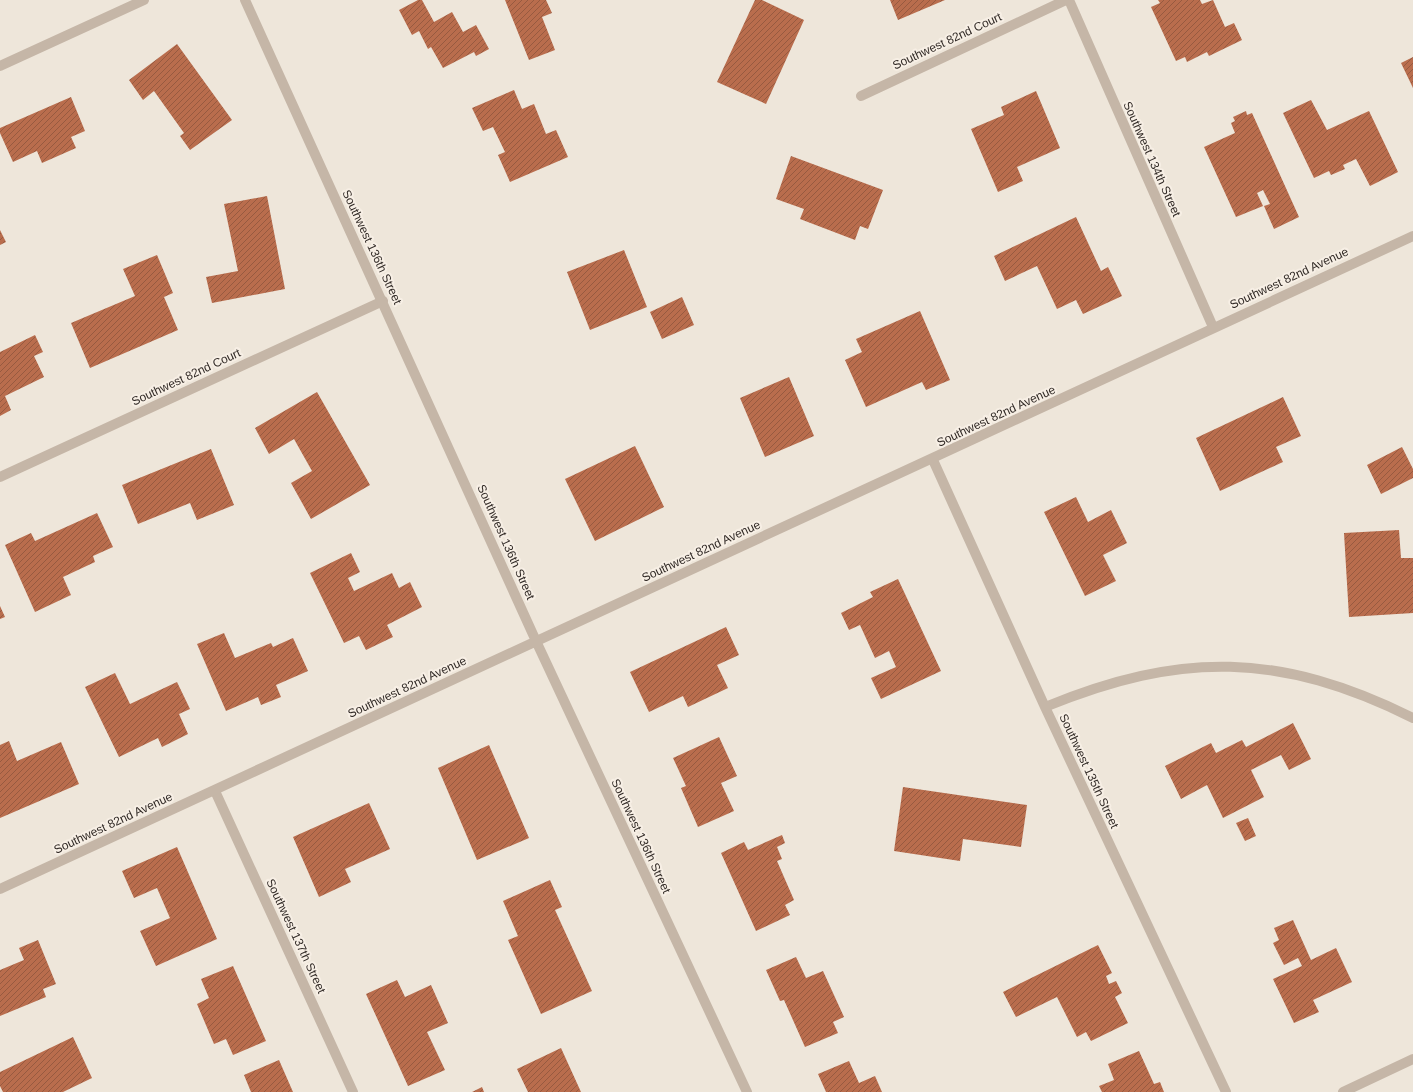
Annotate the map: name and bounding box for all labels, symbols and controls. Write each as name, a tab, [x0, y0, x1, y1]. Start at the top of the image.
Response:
street label: Southwest 82nd Court	[890, 9, 1004, 72]
street label: Southwest 134th Street	[1120, 99, 1184, 219]
street label: Southwest 136th Street	[339, 188, 405, 307]
street label: Southwest 82nd Avenue	[1227, 244, 1351, 312]
street label: Southwest 82nd Court	[129, 345, 243, 408]
street label: Southwest 82nd Avenue	[934, 382, 1058, 450]
street label: Southwest 136th Street	[474, 482, 538, 602]
street label: Southwest 82nd Avenue	[639, 517, 763, 585]
street label: Southwest 82nd Avenue	[345, 653, 469, 721]
street label: Southwest 135th Street	[1056, 712, 1122, 831]
street label: Southwest 136th Street	[608, 777, 674, 896]
street label: Southwest 82nd Avenue	[51, 789, 175, 857]
street label: Southwest 137th Street	[263, 877, 329, 996]

